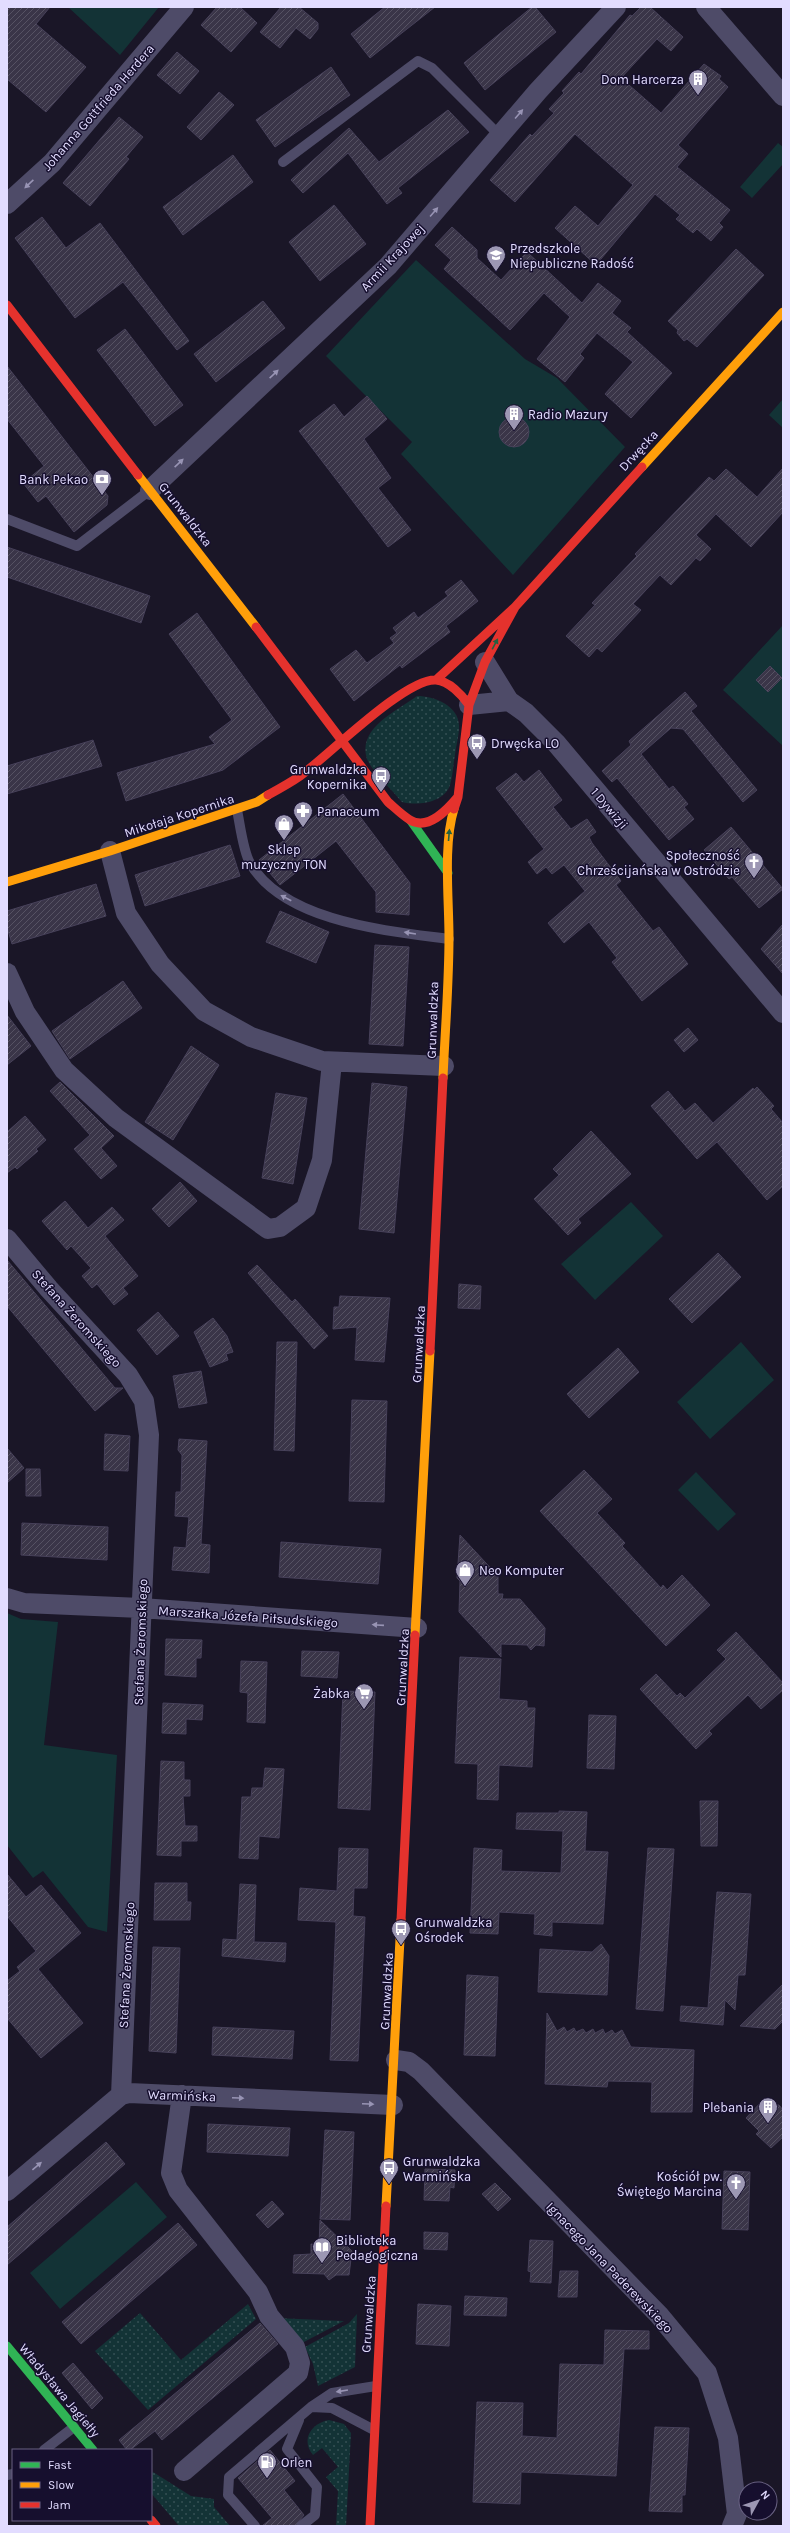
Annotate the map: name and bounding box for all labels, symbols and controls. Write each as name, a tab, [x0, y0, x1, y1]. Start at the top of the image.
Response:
street label: Johanna Gottfrieda Herdera	[39, 41, 157, 174]
building icon: Dom Harcerza	[687, 68, 709, 96]
place label: Dom Harcerza	[601, 72, 684, 87]
one-way arrow	[514, 108, 523, 119]
one-way arrow	[24, 179, 35, 188]
one-way arrow	[429, 208, 438, 217]
street label: Armii Krajowej	[357, 221, 427, 294]
place label: Przedszkole Niepubliczne Radość	[510, 241, 634, 271]
school or university icon: Przedszkole Niepubliczne Radość	[485, 244, 507, 272]
one-way arrow	[269, 370, 278, 379]
building icon: Radio Mazury	[503, 403, 525, 431]
place label: Radio Mazury	[528, 407, 608, 422]
street label: Drwęcka	[616, 427, 661, 474]
one-way arrow	[174, 458, 184, 468]
bank icon: Bank Pekao	[91, 468, 113, 496]
place label: Bank Pekao	[19, 472, 88, 487]
street label: Grunwaldzka	[156, 479, 215, 549]
one-way arrow	[492, 638, 499, 650]
bus stop icon: Drwęcka LO	[466, 732, 488, 760]
place label: Drwęcka LO	[491, 736, 559, 751]
place label: Grunwaldzka Kopernika	[290, 762, 367, 792]
bus stop icon: Grunwaldzka Kopernika	[370, 765, 392, 793]
street label: 1 Dywizji	[588, 785, 631, 832]
street label: Mikołaja Kopernika	[122, 791, 236, 840]
pharmacy icon: Panaceum	[292, 800, 314, 828]
place label: Panaceum	[317, 804, 380, 819]
shop icon: Sklep muzyczny TON	[273, 813, 295, 841]
one-way arrow	[446, 829, 452, 841]
place label: Sklep muzyczny TON	[241, 842, 327, 872]
place label: Społeczność Chrześcijańska w Ostródzie	[577, 848, 740, 878]
church icon: Społeczność Chrześcijańska w Ostródzie	[743, 851, 765, 879]
one-way arrow	[280, 894, 292, 901]
one-way arrow	[404, 930, 416, 936]
street label: Grunwaldzka	[424, 981, 441, 1059]
street label: Stefana Żeromskiego	[29, 1266, 125, 1370]
street label: Grunwaldzka	[409, 1305, 428, 1383]
shop icon: Neo Komputer	[454, 1559, 476, 1587]
place label: Neo Komputer	[479, 1563, 564, 1578]
street label: Stefana Żeromskiego	[131, 1578, 150, 1706]
street label: Marszałka Józefa Piłsudskiego	[157, 1603, 338, 1630]
one-way arrow	[372, 1621, 384, 1628]
street label: Grunwaldzka	[393, 1628, 412, 1706]
supermarket icon: Żabka	[353, 1682, 375, 1710]
place label: Żabka	[313, 1686, 350, 1701]
street label: Stefana Żeromskiego	[116, 1901, 137, 2029]
place label: Grunwaldzka Ośrodek	[415, 1915, 492, 1945]
bus stop icon: Grunwaldzka Ośrodek	[390, 1918, 412, 1946]
street label: Grunwaldzka	[377, 1952, 396, 2030]
street label: Warmińska	[148, 2087, 216, 2104]
one-way arrow	[232, 2094, 244, 2101]
building icon: Plebania	[757, 2096, 779, 2124]
one-way arrow	[362, 2100, 374, 2107]
place label: Plebania	[703, 2100, 754, 2115]
place label: Grunwaldzka Warmińska	[403, 2154, 480, 2184]
bus stop icon: Grunwaldzka Warmińska	[378, 2157, 400, 2185]
one-way arrow	[31, 2162, 42, 2171]
place label: Kościół pw. Świętego Marcina	[617, 2169, 722, 2199]
church icon: Kościół pw. Świętego Marcina	[725, 2172, 747, 2200]
street label: Ignacego Jana Paderewskiego	[543, 2199, 676, 2336]
place label: Biblioteka Pedagogiczna	[336, 2233, 418, 2263]
library icon: Biblioteka Pedagogiczna	[311, 2236, 333, 2264]
street label: Grunwaldzka	[358, 2275, 379, 2353]
street label: Władysława Jagiełły	[16, 2341, 103, 2440]
one-way arrow	[335, 2389, 348, 2395]
legend	[12, 2449, 152, 2521]
fuel station icon: Orlen	[256, 2451, 278, 2479]
place label: Orlen	[281, 2455, 312, 2470]
text: Fast	[48, 2458, 72, 2472]
text: Slow	[48, 2478, 74, 2492]
north arrow	[738, 2481, 778, 2521]
text: N	[758, 2488, 773, 2502]
text: Jam	[48, 2498, 71, 2512]

